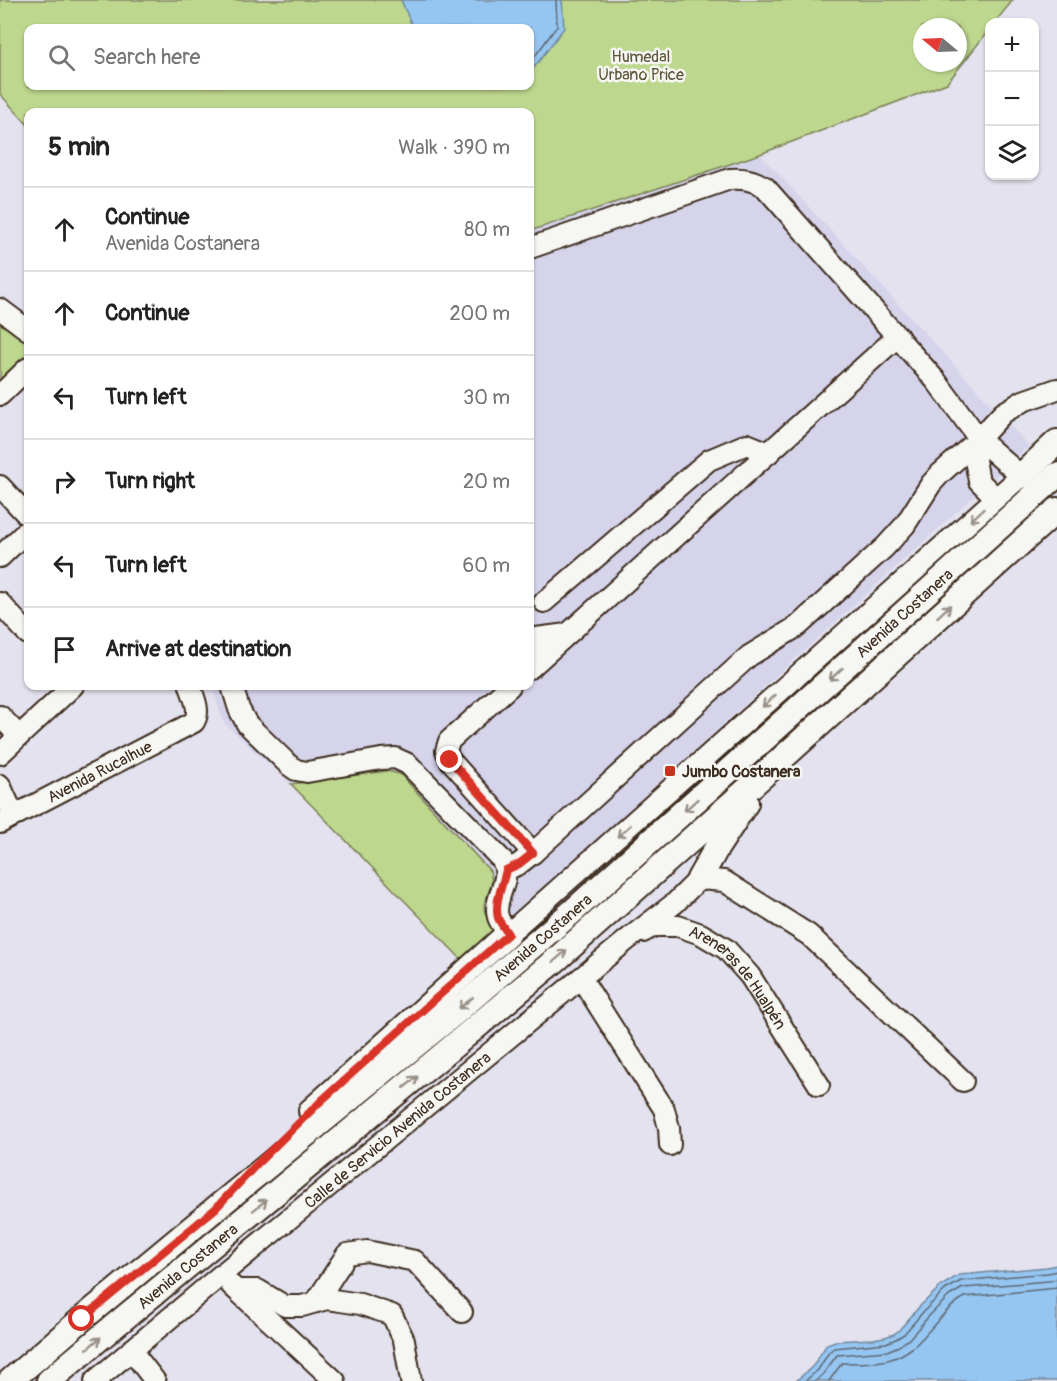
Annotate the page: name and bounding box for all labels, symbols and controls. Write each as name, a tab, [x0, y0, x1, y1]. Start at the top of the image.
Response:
north arrow	[913, 18, 967, 72]
map controls	[985, 18, 1039, 180]
button: +	[985, 18, 1039, 72]
search box	[24, 24, 534, 90]
icon: search	[45, 41, 78, 74]
text: Search here	[93, 43, 200, 71]
park label: Humedal Urbano Price	[598, 47, 684, 85]
button: −	[985, 72, 1039, 126]
button: layers	[985, 126, 1039, 180]
text: 5 min	[48, 131, 110, 163]
text: Walk · 390 m	[398, 135, 510, 160]
text: Continue	[105, 203, 189, 231]
icon: ahead	[48, 213, 81, 246]
text: 80 m	[464, 217, 510, 242]
text: Avenida Costanera	[105, 231, 260, 256]
icon: ahead	[48, 297, 81, 330]
text: Continue	[105, 299, 189, 327]
text: 200 m	[449, 301, 510, 326]
icon: left	[48, 381, 81, 414]
text: Turn left	[105, 383, 187, 411]
text: 30 m	[463, 385, 510, 410]
icon: right	[48, 465, 81, 498]
text: Turn right	[105, 467, 195, 495]
text: 20 m	[463, 469, 510, 494]
one-way arrow	[970, 508, 985, 522]
icon: left	[48, 549, 81, 582]
text: Turn left	[105, 551, 187, 579]
text: 60 m	[463, 553, 510, 578]
street label: Avenida Costanera	[852, 565, 958, 662]
one-way arrow	[937, 604, 952, 618]
icon: arrive	[48, 633, 81, 666]
text: Arrive at destination	[105, 635, 291, 663]
one-way arrow	[829, 667, 844, 681]
one-way arrow	[762, 694, 777, 708]
street label: Avenida Rucalhue	[44, 737, 156, 808]
route end	[436, 746, 462, 772]
place label: Jumbo Costanera	[682, 762, 801, 782]
marker: Jumbo Costanera	[663, 764, 677, 778]
one-way arrow	[684, 797, 699, 811]
one-way arrow	[617, 824, 632, 838]
street label: Avenida Costanera	[490, 890, 596, 986]
street label: Areneras de Hualpén	[686, 922, 790, 1033]
one-way arrow	[552, 949, 567, 963]
one-way arrow	[459, 996, 474, 1010]
street label: Calle de Servicio Avenida Costanera	[300, 1048, 495, 1213]
one-way arrow	[403, 1075, 419, 1088]
one-way arrow	[252, 1199, 268, 1212]
street label: Avenida Costanera	[134, 1219, 242, 1314]
route start	[68, 1305, 94, 1331]
one-way arrow	[86, 1336, 101, 1350]

